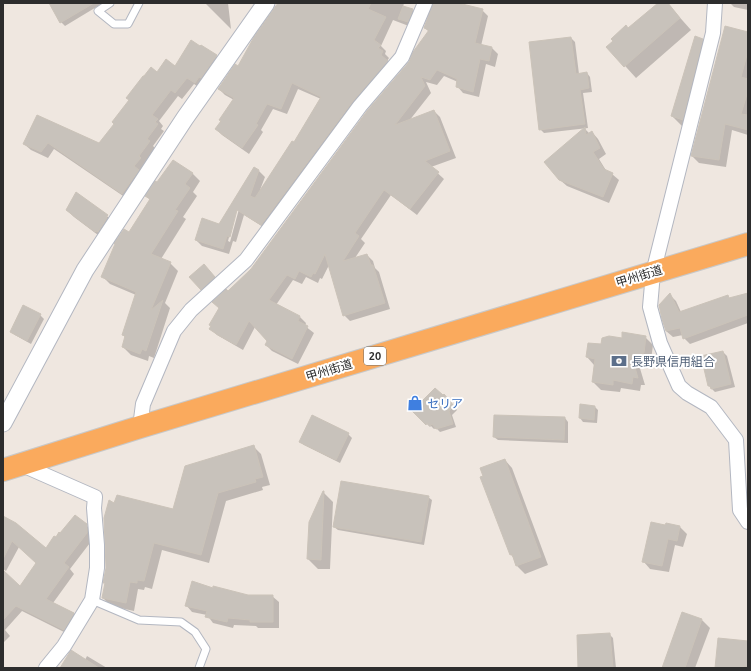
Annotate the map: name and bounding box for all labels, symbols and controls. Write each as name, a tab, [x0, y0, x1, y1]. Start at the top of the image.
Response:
street label: 甲州街道	[614, 263, 664, 289]
road number: 20	[364, 347, 386, 365]
bank icon: 長野県信用組合	[610, 352, 628, 370]
place label: 長野県信用組合	[631, 355, 715, 368]
street label: 甲州街道	[304, 357, 354, 383]
shop icon: セリア	[406, 394, 424, 412]
place label: セリア	[427, 397, 463, 410]

